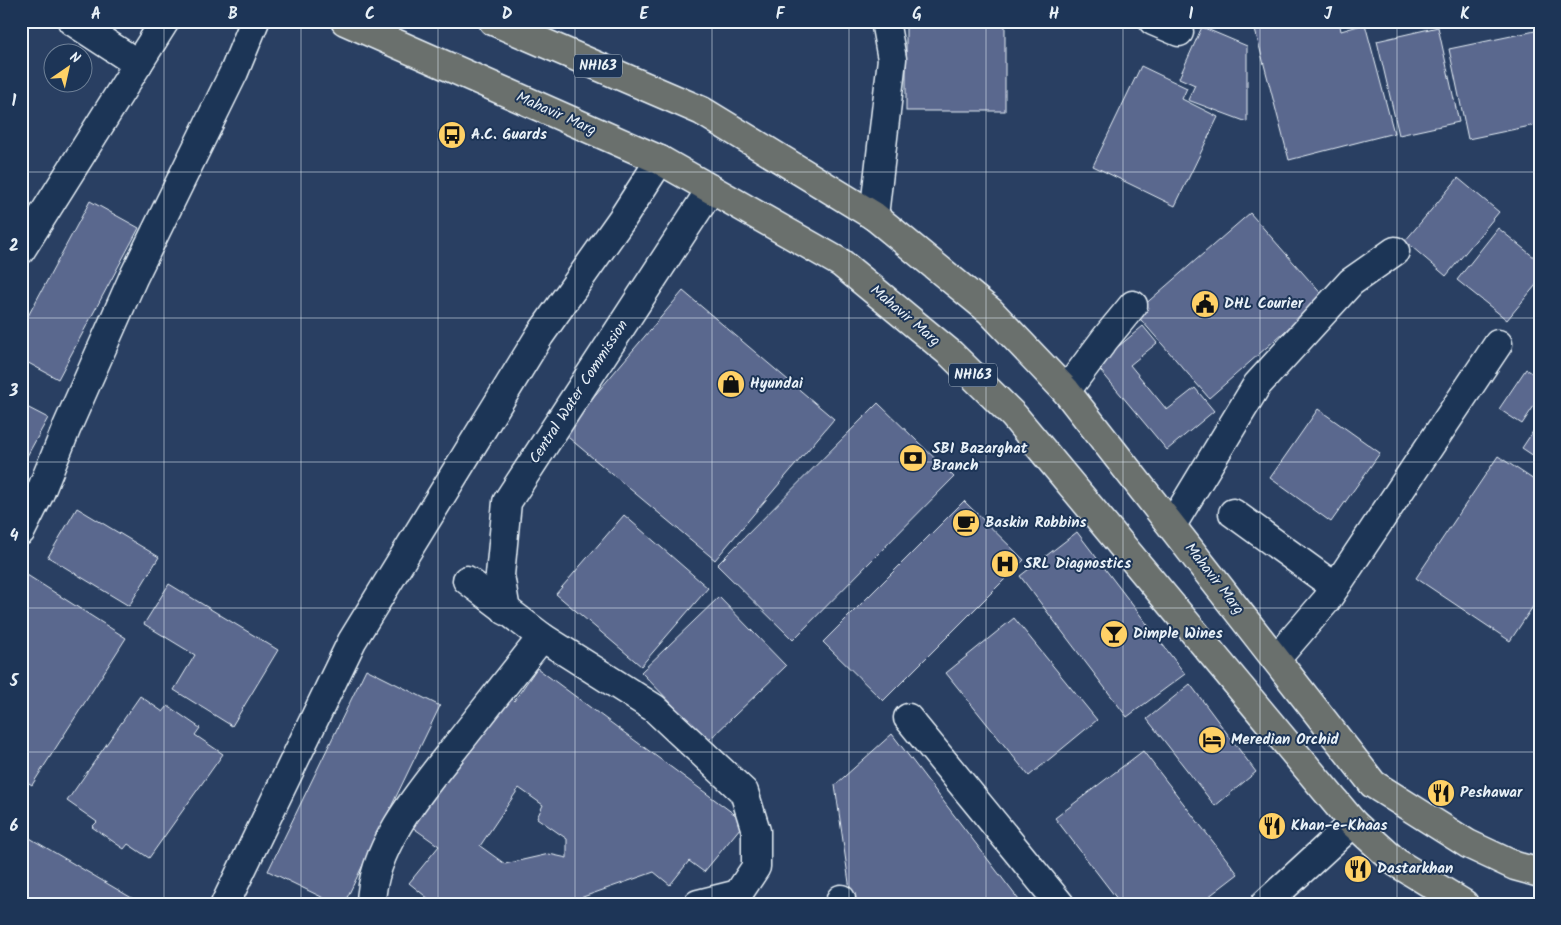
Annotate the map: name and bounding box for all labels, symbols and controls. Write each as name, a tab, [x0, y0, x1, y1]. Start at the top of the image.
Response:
text: A	[91, 2, 101, 27]
text: B	[228, 2, 238, 27]
text: C	[365, 2, 375, 27]
text: D	[502, 2, 513, 27]
text: E	[640, 2, 650, 27]
text: F	[776, 2, 786, 27]
text: G	[912, 2, 922, 27]
text: H	[1049, 2, 1059, 27]
text: I	[1189, 2, 1194, 27]
text: J	[1324, 2, 1333, 27]
text: K	[1460, 2, 1470, 27]
north arrow	[42, 42, 92, 92]
text: N	[65, 46, 85, 70]
road number: NH163	[574, 54, 622, 78]
street label: Mahavir Marg	[512, 86, 600, 142]
text: 1	[12, 89, 17, 114]
bus stop icon: A.C. Guards	[437, 120, 467, 150]
place label: A.C. Guards	[471, 123, 547, 147]
text: 2	[9, 234, 19, 259]
street label: Mahavir Marg	[864, 279, 946, 353]
public building icon: DHL Courier	[1190, 289, 1220, 319]
place label: DHL Courier	[1224, 292, 1304, 316]
street label: Central Water Commission	[523, 315, 635, 469]
road number: NH163	[949, 364, 997, 386]
shop icon: Hyundai	[716, 369, 746, 399]
place label: Hyundai	[750, 372, 804, 396]
text: 3	[9, 379, 19, 404]
place label: SBI Bazarghat Branch	[932, 437, 1028, 478]
bank icon: SBI Bazarghat Branch	[898, 443, 928, 473]
cafe icon: Baskin Robbins	[951, 508, 981, 538]
place label: Baskin Robbins	[985, 511, 1086, 535]
text: 4	[10, 524, 19, 549]
street label: Mahavir Marg	[1178, 538, 1250, 620]
hospital icon: SRL Diagnostics	[990, 549, 1020, 579]
place label: SRL Diagnostics	[1024, 552, 1131, 576]
bar icon: Dimple Wines	[1099, 619, 1129, 649]
place label: Dimple Wines	[1133, 622, 1223, 646]
text: 5	[9, 669, 20, 694]
hotel icon: Meredian Orchid	[1197, 725, 1227, 755]
place label: Meredian Orchid	[1231, 728, 1340, 752]
restaurant icon: Peshawar	[1426, 778, 1456, 808]
place label: Peshawar	[1460, 781, 1523, 805]
restaurant icon: Khan-e-Khaas	[1257, 811, 1287, 841]
text: 6	[10, 814, 19, 839]
place label: Khan-e-Khaas	[1291, 814, 1387, 838]
restaurant icon: Dastarkhan	[1343, 854, 1373, 884]
place label: Dastarkhan	[1377, 857, 1453, 881]

